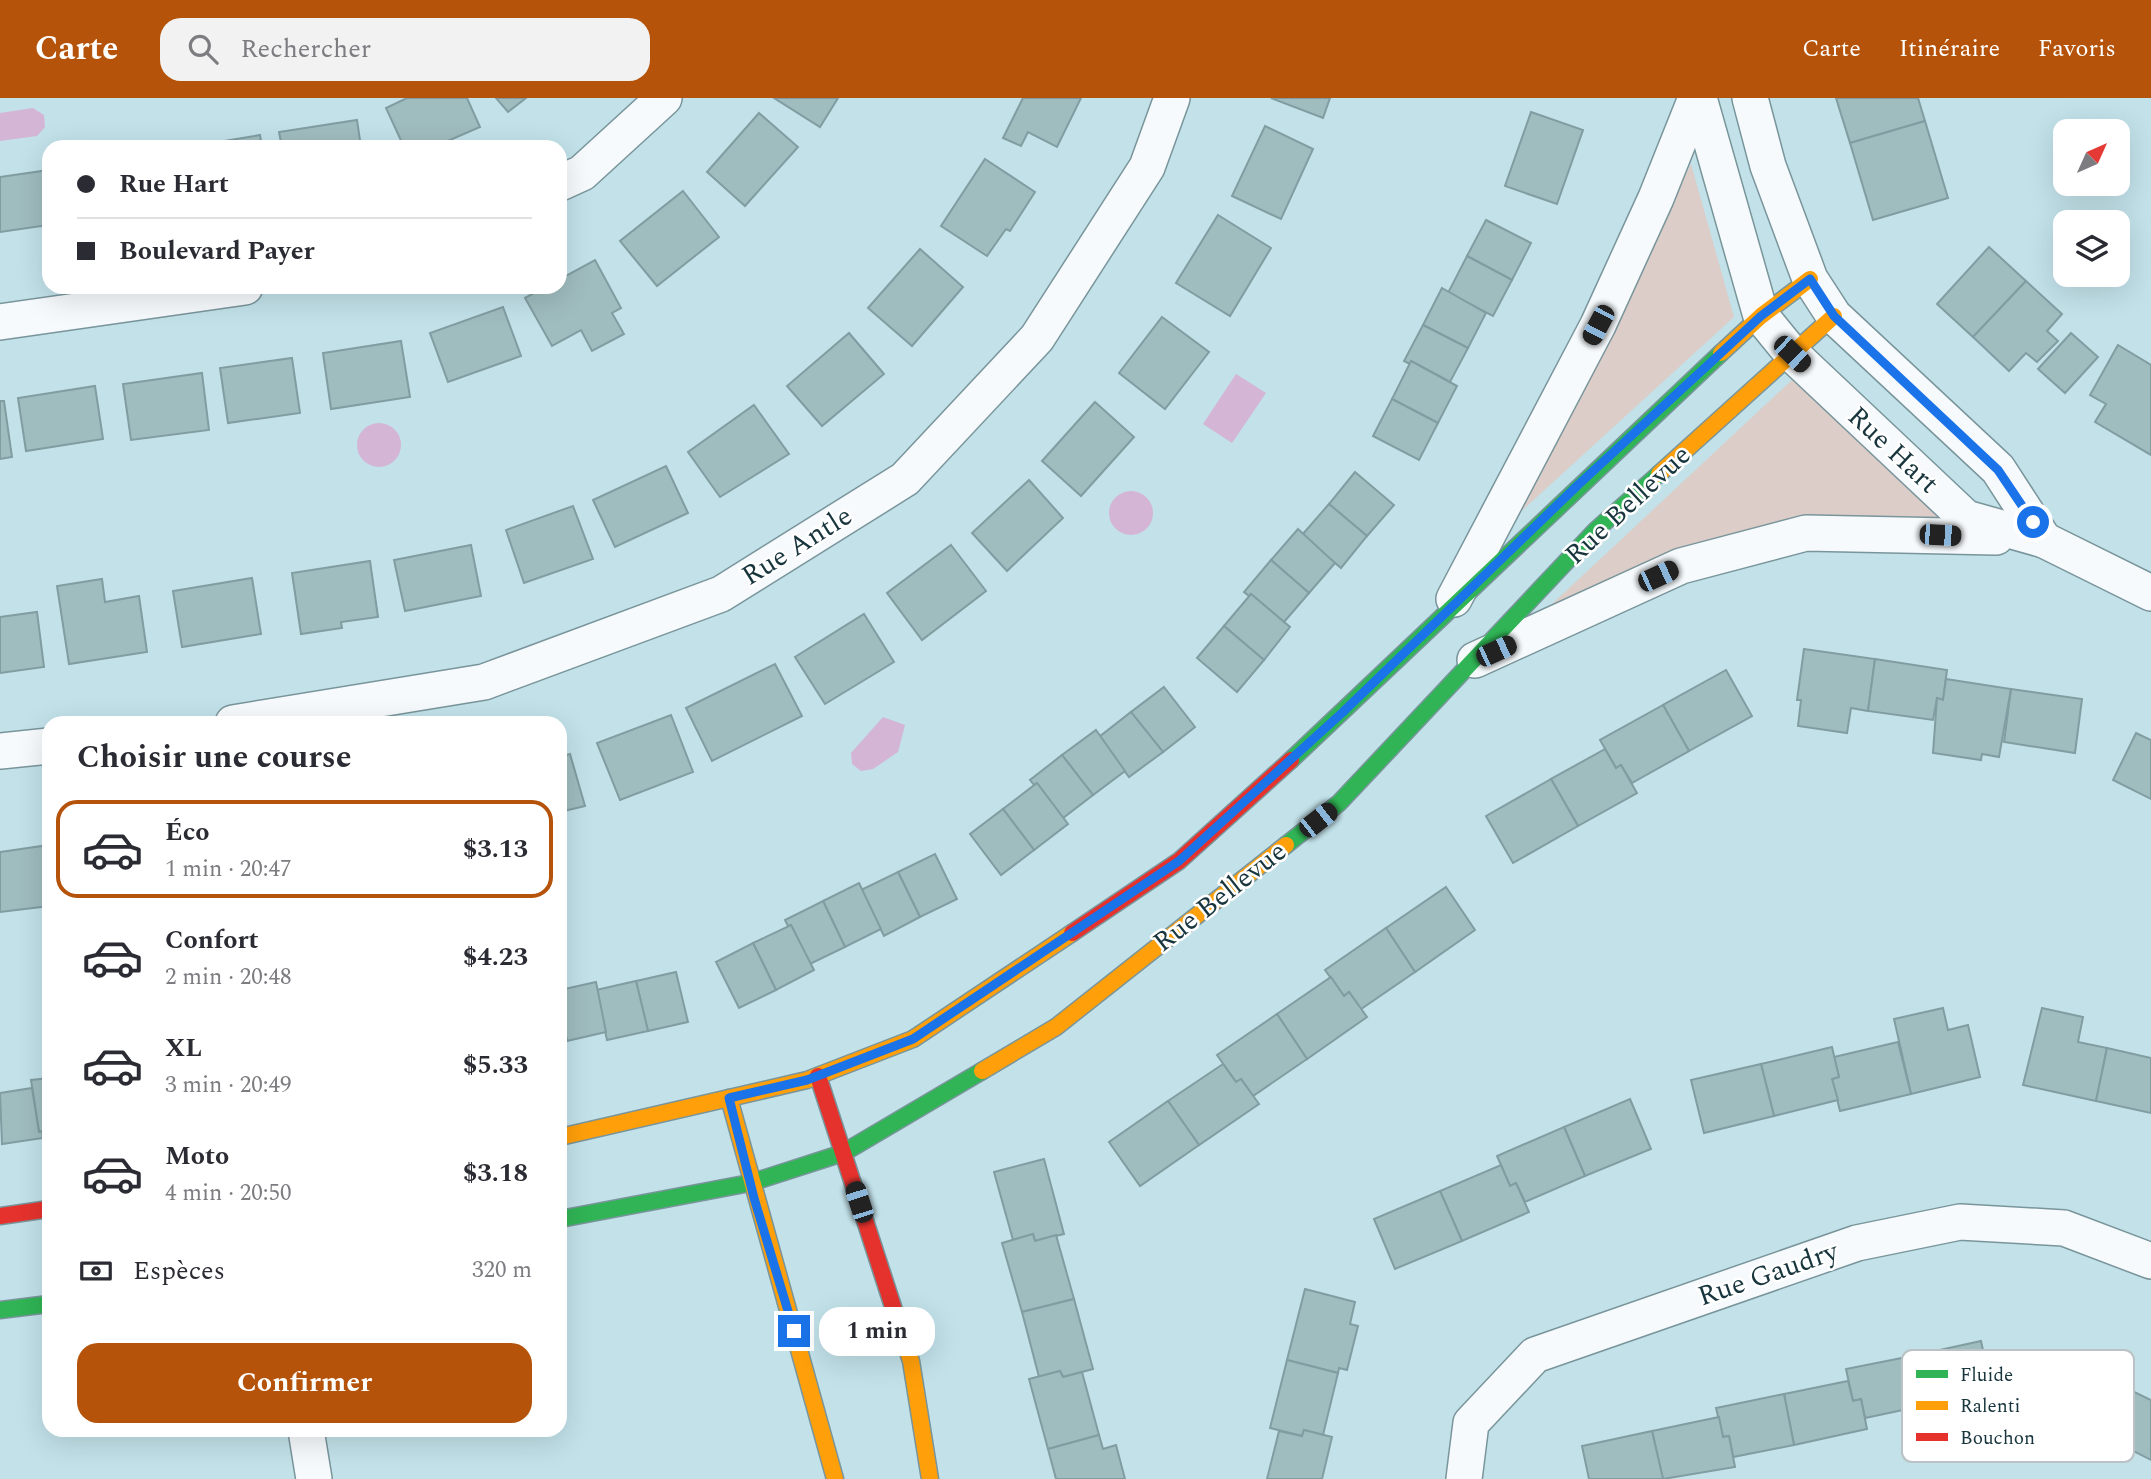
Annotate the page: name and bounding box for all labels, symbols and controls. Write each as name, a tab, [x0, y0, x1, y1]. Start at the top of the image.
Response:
search box	[160, 18, 650, 81]
text: Carte	[35, 24, 118, 74]
text: Rechercher	[240, 29, 371, 69]
icon: search	[184, 30, 222, 68]
text: Carte	[1802, 31, 1861, 67]
text: Itinéraire	[1899, 31, 2000, 67]
text: Favoris	[2038, 31, 2116, 67]
north arrow	[2053, 119, 2130, 196]
map controls	[2053, 119, 2130, 287]
text: Rue Hart	[119, 164, 229, 204]
button: layers	[2053, 210, 2130, 287]
text: Boulevard Payer	[119, 231, 315, 271]
car	[1579, 302, 1618, 348]
car	[1770, 332, 1815, 376]
street label: Rue Hart	[1837, 396, 1949, 504]
street label: Rue Bellevue	[1555, 435, 1701, 575]
street label: Rue Antle	[733, 495, 861, 597]
route start	[2017, 506, 2049, 538]
car	[1919, 523, 1962, 547]
car	[1635, 558, 1682, 594]
car	[1473, 633, 1520, 669]
text: Choisir une course	[77, 733, 352, 782]
car	[1295, 799, 1342, 841]
text: Éco	[165, 812, 209, 852]
icon: car	[81, 818, 144, 881]
text: $3.13	[463, 829, 528, 869]
street label: Rue Bellevue	[1144, 831, 1296, 963]
text: 1 min · 20:47	[165, 852, 292, 887]
text: Confort	[165, 920, 259, 960]
icon: car	[81, 926, 144, 989]
text: $4.23	[463, 937, 528, 977]
text: 2 min · 20:48	[165, 960, 292, 995]
text: XL	[165, 1028, 202, 1068]
icon: car	[81, 1034, 144, 1097]
text: $5.33	[463, 1045, 528, 1085]
text: 3 min · 20:49	[165, 1068, 292, 1103]
text: Moto	[165, 1136, 229, 1176]
icon: car	[81, 1142, 144, 1205]
text: $3.18	[463, 1153, 528, 1193]
text: 4 min · 20:50	[165, 1176, 292, 1211]
car	[843, 1179, 876, 1225]
street label: Rue Gaudry	[1692, 1229, 1845, 1318]
text: Espèces	[133, 1251, 225, 1291]
icon: cash	[77, 1252, 115, 1290]
text: 320 m	[472, 1253, 532, 1288]
callout: 1 min	[818, 1306, 934, 1356]
text: 1 min	[846, 1314, 908, 1349]
route end	[778, 1315, 810, 1347]
button: Confirmer	[77, 1343, 532, 1423]
legend	[1902, 1350, 2134, 1462]
text: Fluide	[1960, 1361, 2013, 1390]
text: Ralenti	[1960, 1392, 2020, 1421]
text: Bouchon	[1960, 1424, 2035, 1453]

